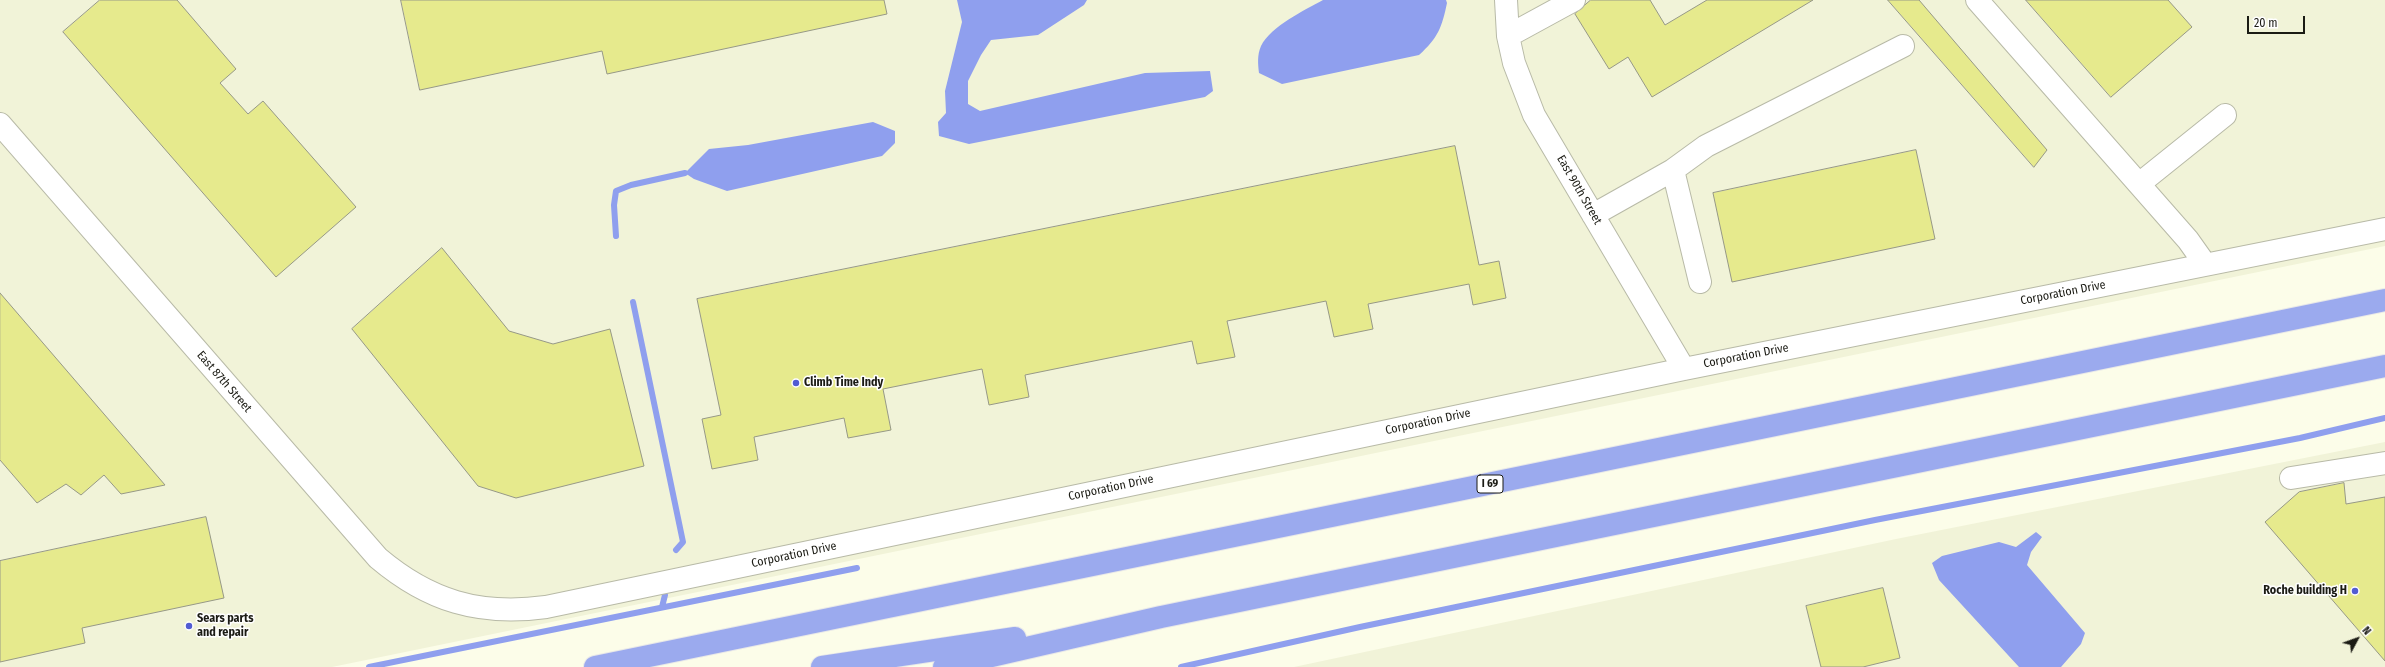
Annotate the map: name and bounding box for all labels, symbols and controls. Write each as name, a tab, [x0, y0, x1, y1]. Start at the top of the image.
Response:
scale bar	[2249, 8, 2307, 34]
text: 20 m	[2254, 16, 2278, 30]
street label: East 90th Street	[1553, 153, 1605, 227]
street label: Corporation Drive	[2019, 278, 2107, 308]
street label: Corporation Drive	[1702, 341, 1790, 371]
street label: East 87th Street	[193, 348, 255, 416]
place label: Climb Time Indy	[804, 376, 883, 390]
marker: Climb Time Indy	[791, 378, 801, 388]
street label: Corporation Drive	[1384, 406, 1472, 438]
street label: Corporation Drive	[1067, 472, 1155, 504]
road number: I 69	[1477, 475, 1503, 493]
street label: Corporation Drive	[750, 539, 838, 571]
place label: Roche building H	[2263, 584, 2347, 598]
marker: Roche building H	[2350, 586, 2360, 596]
place label: Sears parts and repair	[197, 612, 253, 640]
north arrow	[2337, 619, 2377, 659]
marker: Sears parts and repair	[184, 621, 194, 631]
text: N	[2359, 624, 2374, 638]

